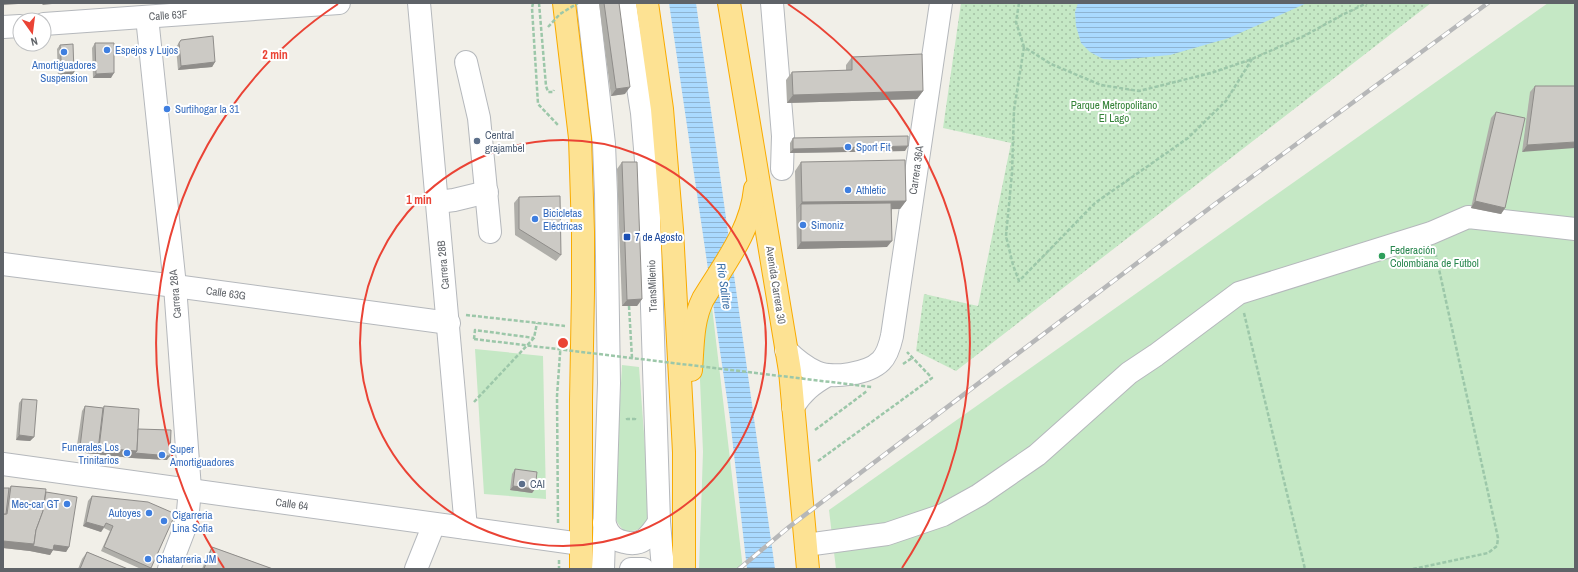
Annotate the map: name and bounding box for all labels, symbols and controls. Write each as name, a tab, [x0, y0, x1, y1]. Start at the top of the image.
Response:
street label: Calle 63F	[148, 7, 188, 23]
north arrow	[12, 12, 52, 52]
text: N	[30, 34, 39, 49]
place label: Espejos y Lujos	[115, 43, 179, 57]
marker: Espejos y Lujos	[102, 45, 112, 55]
marker: Amortiguadores Suspension	[59, 47, 69, 57]
text: 2 min	[262, 47, 288, 63]
place label: Amortiguadores Suspension	[31, 58, 97, 85]
park label: Parque Metropolitano El Lago	[1071, 98, 1157, 125]
place label: Surtihogar la 31	[175, 102, 239, 116]
marker: Surtihogar la 31	[162, 104, 172, 114]
place label: Central grajambel	[485, 128, 525, 155]
marker: Central grajambel	[472, 136, 482, 146]
place label: Sport Fit	[856, 140, 891, 154]
marker: Sport Fit	[843, 142, 853, 152]
street label: Carrera 36A	[906, 144, 926, 195]
place label: Athletic	[855, 183, 887, 197]
marker: Athletic	[843, 185, 853, 195]
text: 1 min	[406, 192, 432, 208]
place label: Bicicletas Eléctricas	[543, 206, 583, 233]
marker: Bicicletas Eléctricas	[530, 214, 540, 224]
place label: Simoniz	[811, 218, 845, 232]
marker: Simoniz	[798, 220, 808, 230]
place label: 7 de Agosto	[635, 230, 683, 244]
marker: 7 de Agosto	[622, 232, 632, 242]
street label: Carrera 28B	[434, 240, 452, 290]
place label: Federación Colombiana de Fútbol	[1390, 243, 1479, 270]
street label: Avenida Carrera 30	[763, 244, 789, 325]
marker: Federación Colombiana de Fútbol	[1377, 251, 1387, 261]
street label: TransMilenio	[644, 260, 660, 312]
water label: Río Salitre	[713, 262, 735, 311]
street label: Carrera 28A	[166, 268, 184, 319]
street label: Calle 63G	[205, 283, 247, 303]
centre of rings	[556, 336, 570, 350]
place label: Funerales Los Trinitarios	[62, 440, 119, 467]
place label: Super Amortiguadores	[169, 442, 235, 469]
marker: Funerales Los Trinitarios	[122, 448, 132, 458]
marker: Super Amortiguadores	[157, 450, 167, 460]
place label: CAI	[530, 477, 545, 491]
marker: CAI	[517, 479, 527, 489]
street label: Calle 64	[275, 495, 309, 513]
place label: Mec-car GT	[11, 497, 59, 511]
marker: Mec-car GT	[62, 499, 72, 509]
place label: Autoyes	[107, 506, 141, 520]
marker: Autoyes	[144, 508, 154, 518]
place label: Cigarreria Lina Sofia	[172, 508, 213, 535]
marker: Cigarreria Lina Sofia	[159, 516, 169, 526]
place label: Chatarreria JM	[156, 552, 216, 566]
marker: Chatarreria JM	[143, 554, 153, 564]

